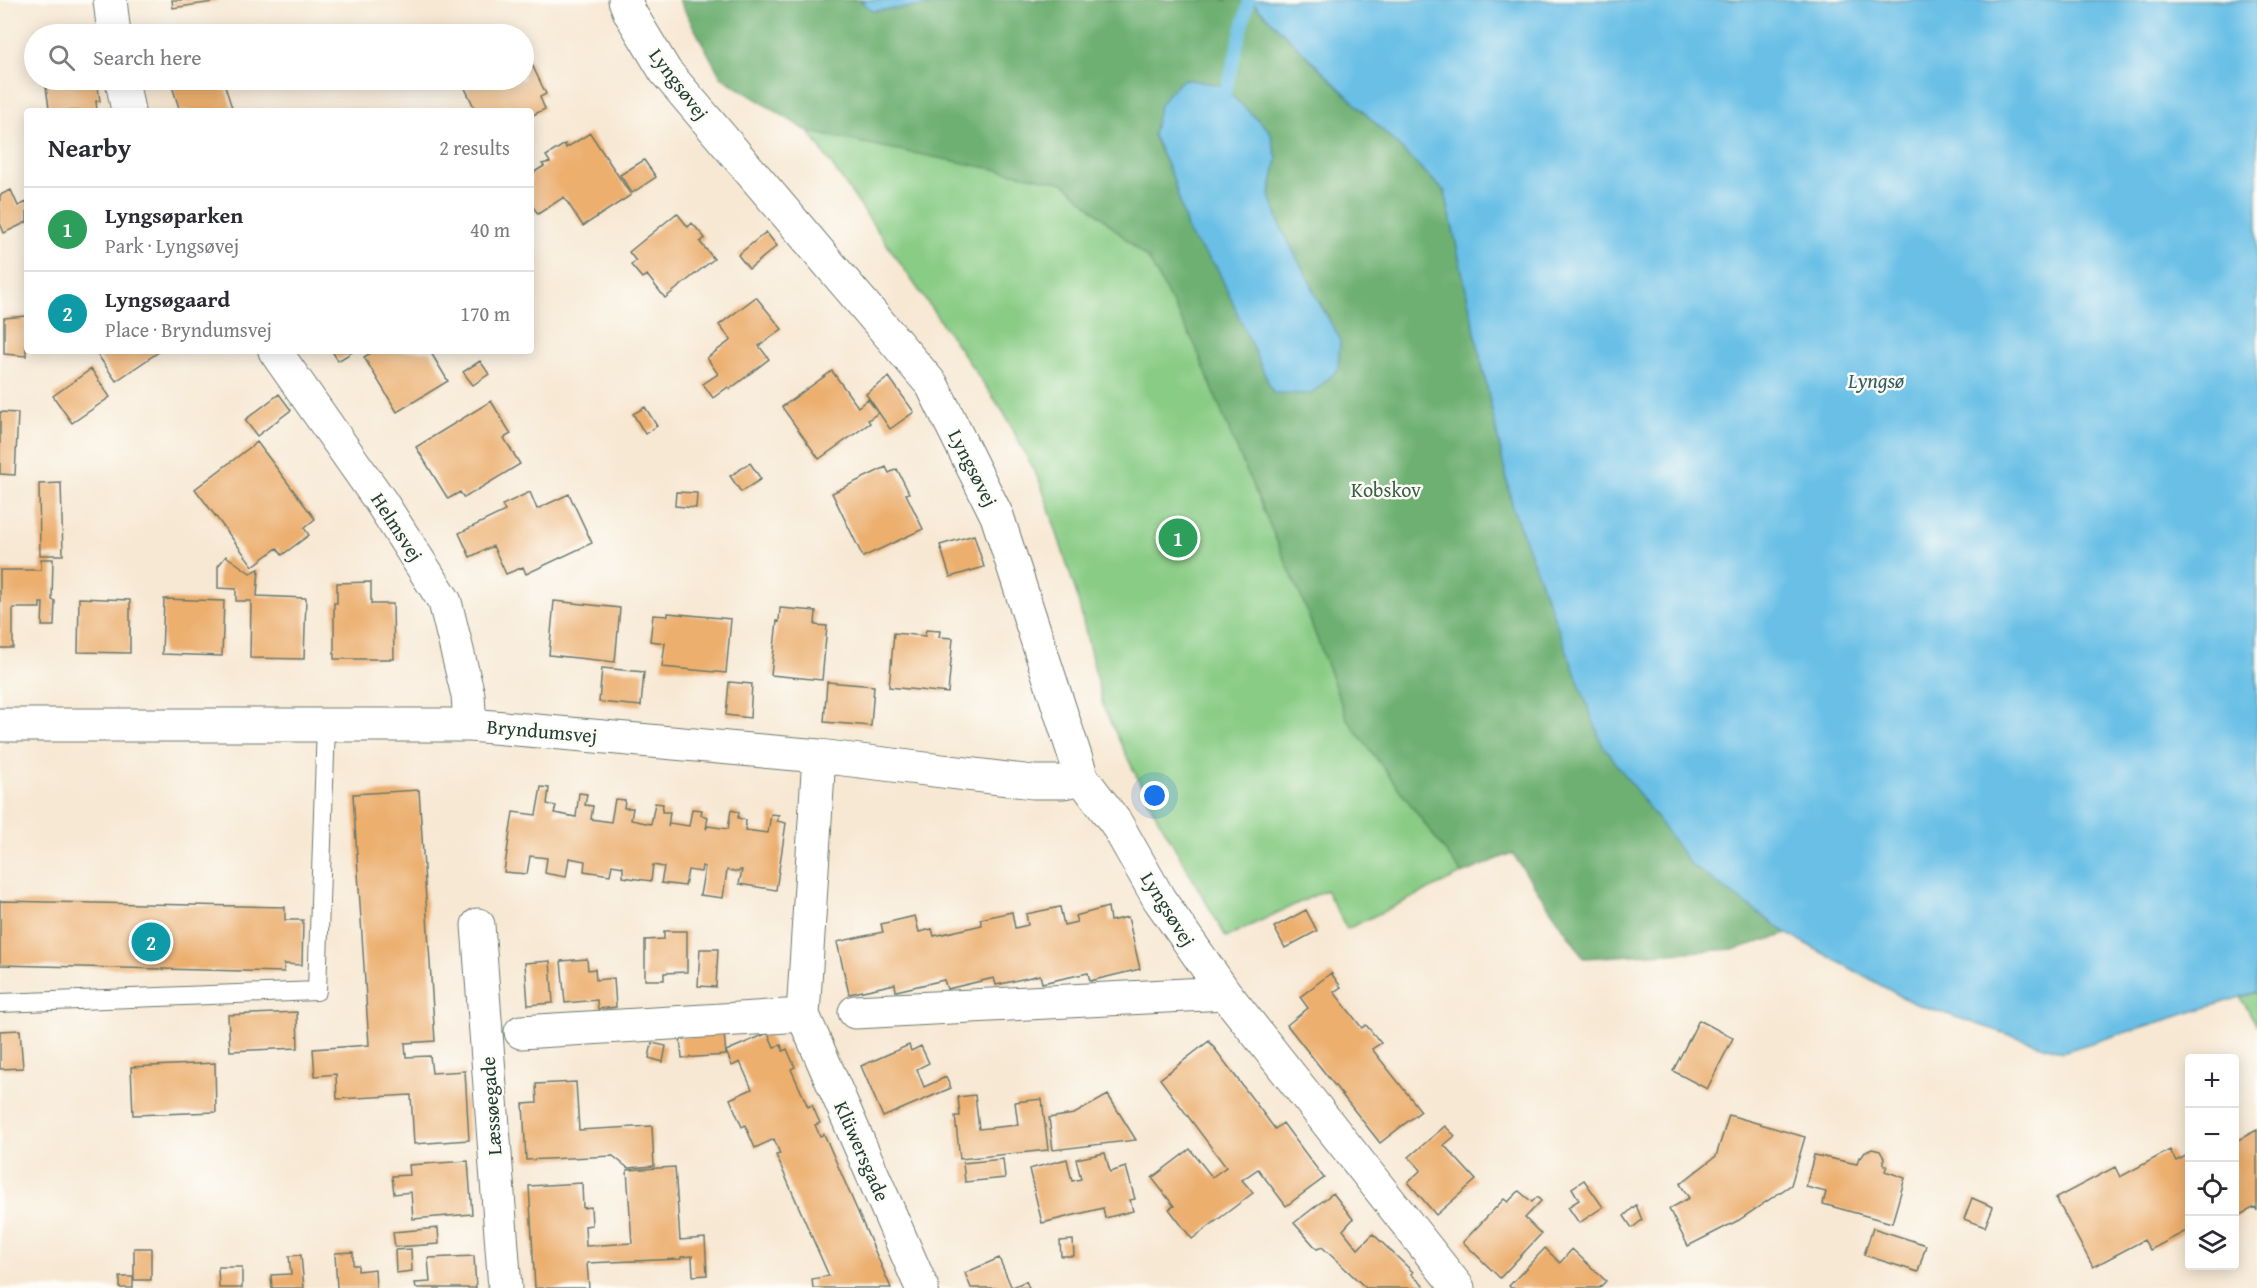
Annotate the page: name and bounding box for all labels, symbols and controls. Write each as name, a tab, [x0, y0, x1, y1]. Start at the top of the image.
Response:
search box	[24, 24, 534, 90]
icon: search	[45, 41, 78, 74]
text: Search here	[93, 41, 202, 73]
street label: Lyngsøvej	[643, 42, 716, 126]
text: Nearby	[48, 128, 131, 167]
text: 2 results	[439, 133, 510, 162]
text: Lyngsøparken	[105, 199, 243, 231]
text: 1	[62, 215, 73, 244]
text: 40 m	[470, 215, 510, 244]
text: Park · Lyngsøvej	[105, 231, 239, 260]
text: Lyngsøgaard	[105, 283, 230, 315]
text: 2	[62, 299, 73, 328]
text: 170 m	[460, 299, 510, 328]
text: Place · Bryndumsvej	[105, 315, 272, 344]
water label: Lyngsø	[1847, 365, 1905, 396]
street label: Lyngsøvej	[942, 424, 1005, 511]
park label: Kobskov	[1351, 475, 1421, 504]
street label: Helmsvej	[364, 487, 430, 567]
pin: 1	[1158, 516, 1198, 560]
street label: Bryndumsvej	[486, 711, 598, 750]
your location	[1140, 781, 1169, 810]
street label: Lyngsøvej	[1134, 866, 1203, 952]
pin: 2	[132, 920, 170, 964]
map controls	[2185, 1054, 2239, 1270]
button: +	[2185, 1054, 2239, 1108]
street label: Læssøegade	[473, 1056, 508, 1156]
street label: Klüwersgade	[827, 1096, 897, 1206]
button: −	[2185, 1108, 2239, 1162]
button: locate	[2185, 1162, 2239, 1216]
button: layers	[2185, 1216, 2239, 1270]

